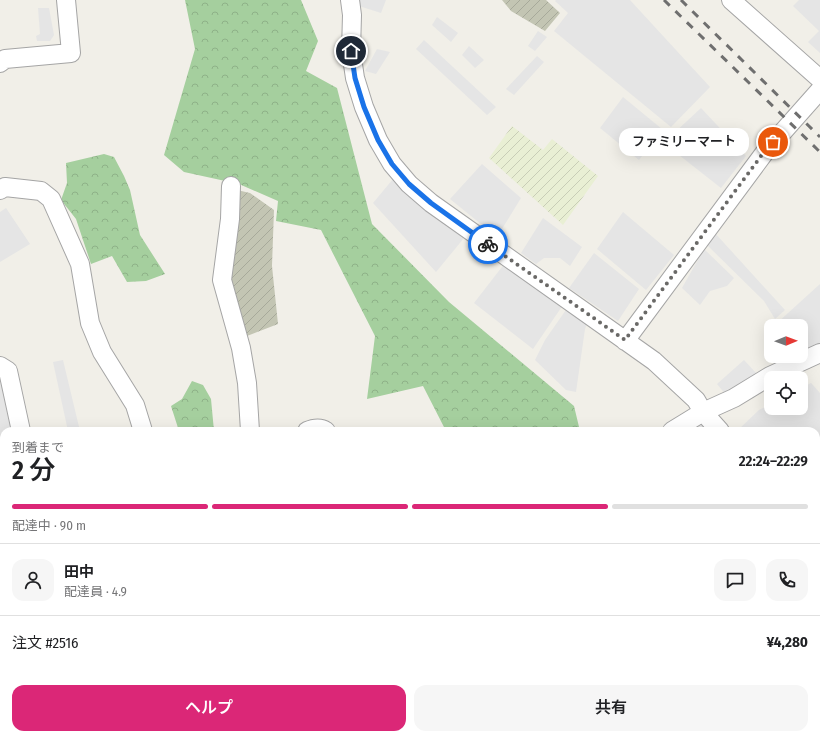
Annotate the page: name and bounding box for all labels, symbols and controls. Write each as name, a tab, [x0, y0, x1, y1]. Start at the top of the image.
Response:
pin	[334, 34, 368, 68]
icon: home	[340, 40, 362, 62]
pin	[756, 125, 790, 159]
callout: ファミリーマート	[619, 128, 749, 156]
icon: bag	[762, 131, 784, 153]
text: ファミリーマート	[632, 134, 736, 149]
courier	[468, 224, 508, 264]
icon: bike	[477, 233, 499, 255]
north arrow	[764, 319, 808, 363]
map controls	[764, 319, 808, 415]
button: locate	[764, 371, 808, 415]
text: 到着まで	[12, 440, 64, 455]
text: 22:24–22:29	[739, 452, 808, 470]
text: 2 分	[12, 455, 56, 486]
text: 配達中 · 90 m	[12, 518, 86, 533]
button: person	[12, 559, 54, 601]
button: chat	[714, 559, 756, 601]
button: phone	[766, 559, 808, 601]
text: 田中	[64, 563, 94, 581]
text: 配達員 · 4.9	[64, 584, 127, 599]
text: ¥4,280	[766, 633, 808, 651]
text: 注文 #2516	[12, 634, 79, 652]
button: ヘルプ	[12, 685, 406, 731]
button: 共有	[414, 685, 808, 731]

